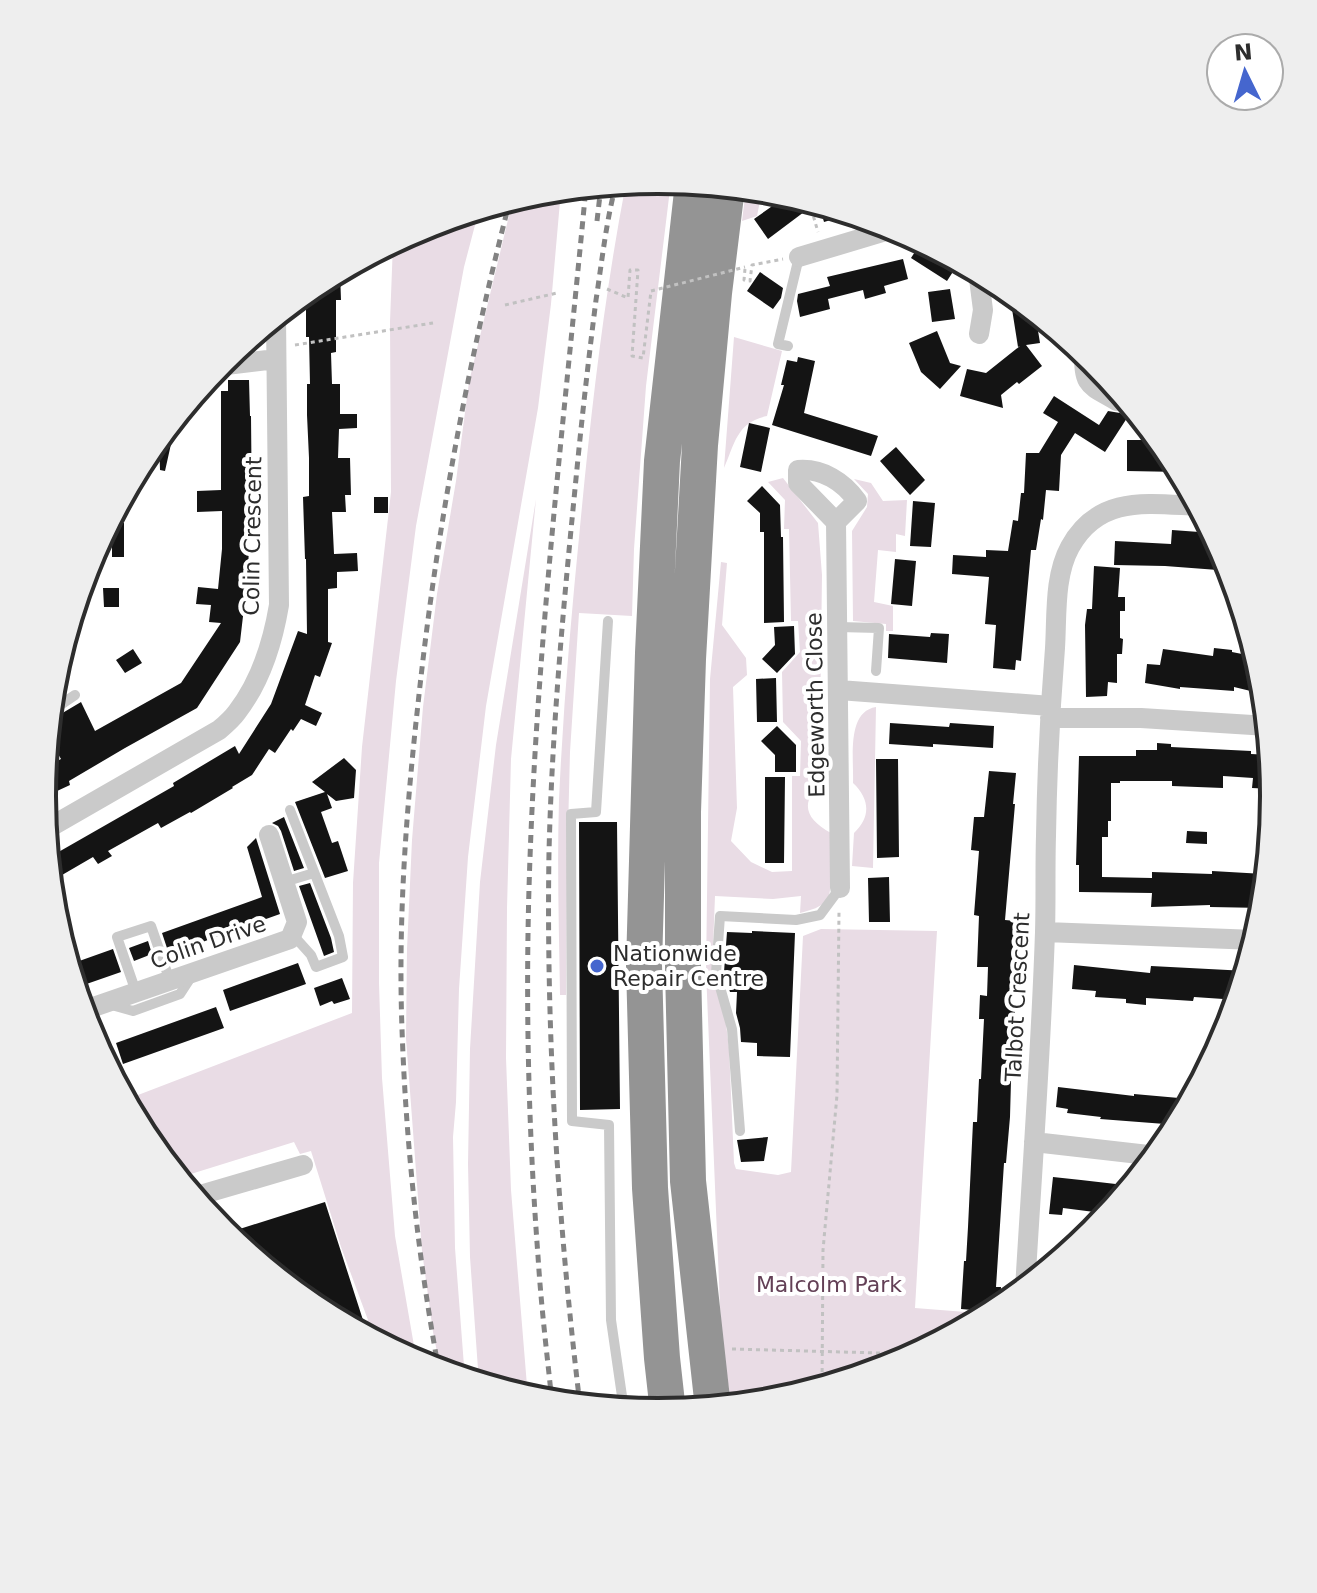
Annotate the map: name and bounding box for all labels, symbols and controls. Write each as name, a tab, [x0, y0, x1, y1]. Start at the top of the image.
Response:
north arrow	[1205, 32, 1285, 112]
text: N	[1233, 39, 1254, 66]
street label: Colin Crescent	[239, 456, 266, 616]
street label: Edgeworth Close	[801, 612, 830, 798]
street label: Colin Drive	[147, 911, 269, 974]
street label: Talbot Crescent	[1001, 911, 1034, 1083]
place label: Nationwide Repair Centre	[613, 941, 764, 991]
marker: Nationwide Repair Centre	[588, 957, 606, 975]
park label: Malcolm Park	[756, 1272, 902, 1297]

